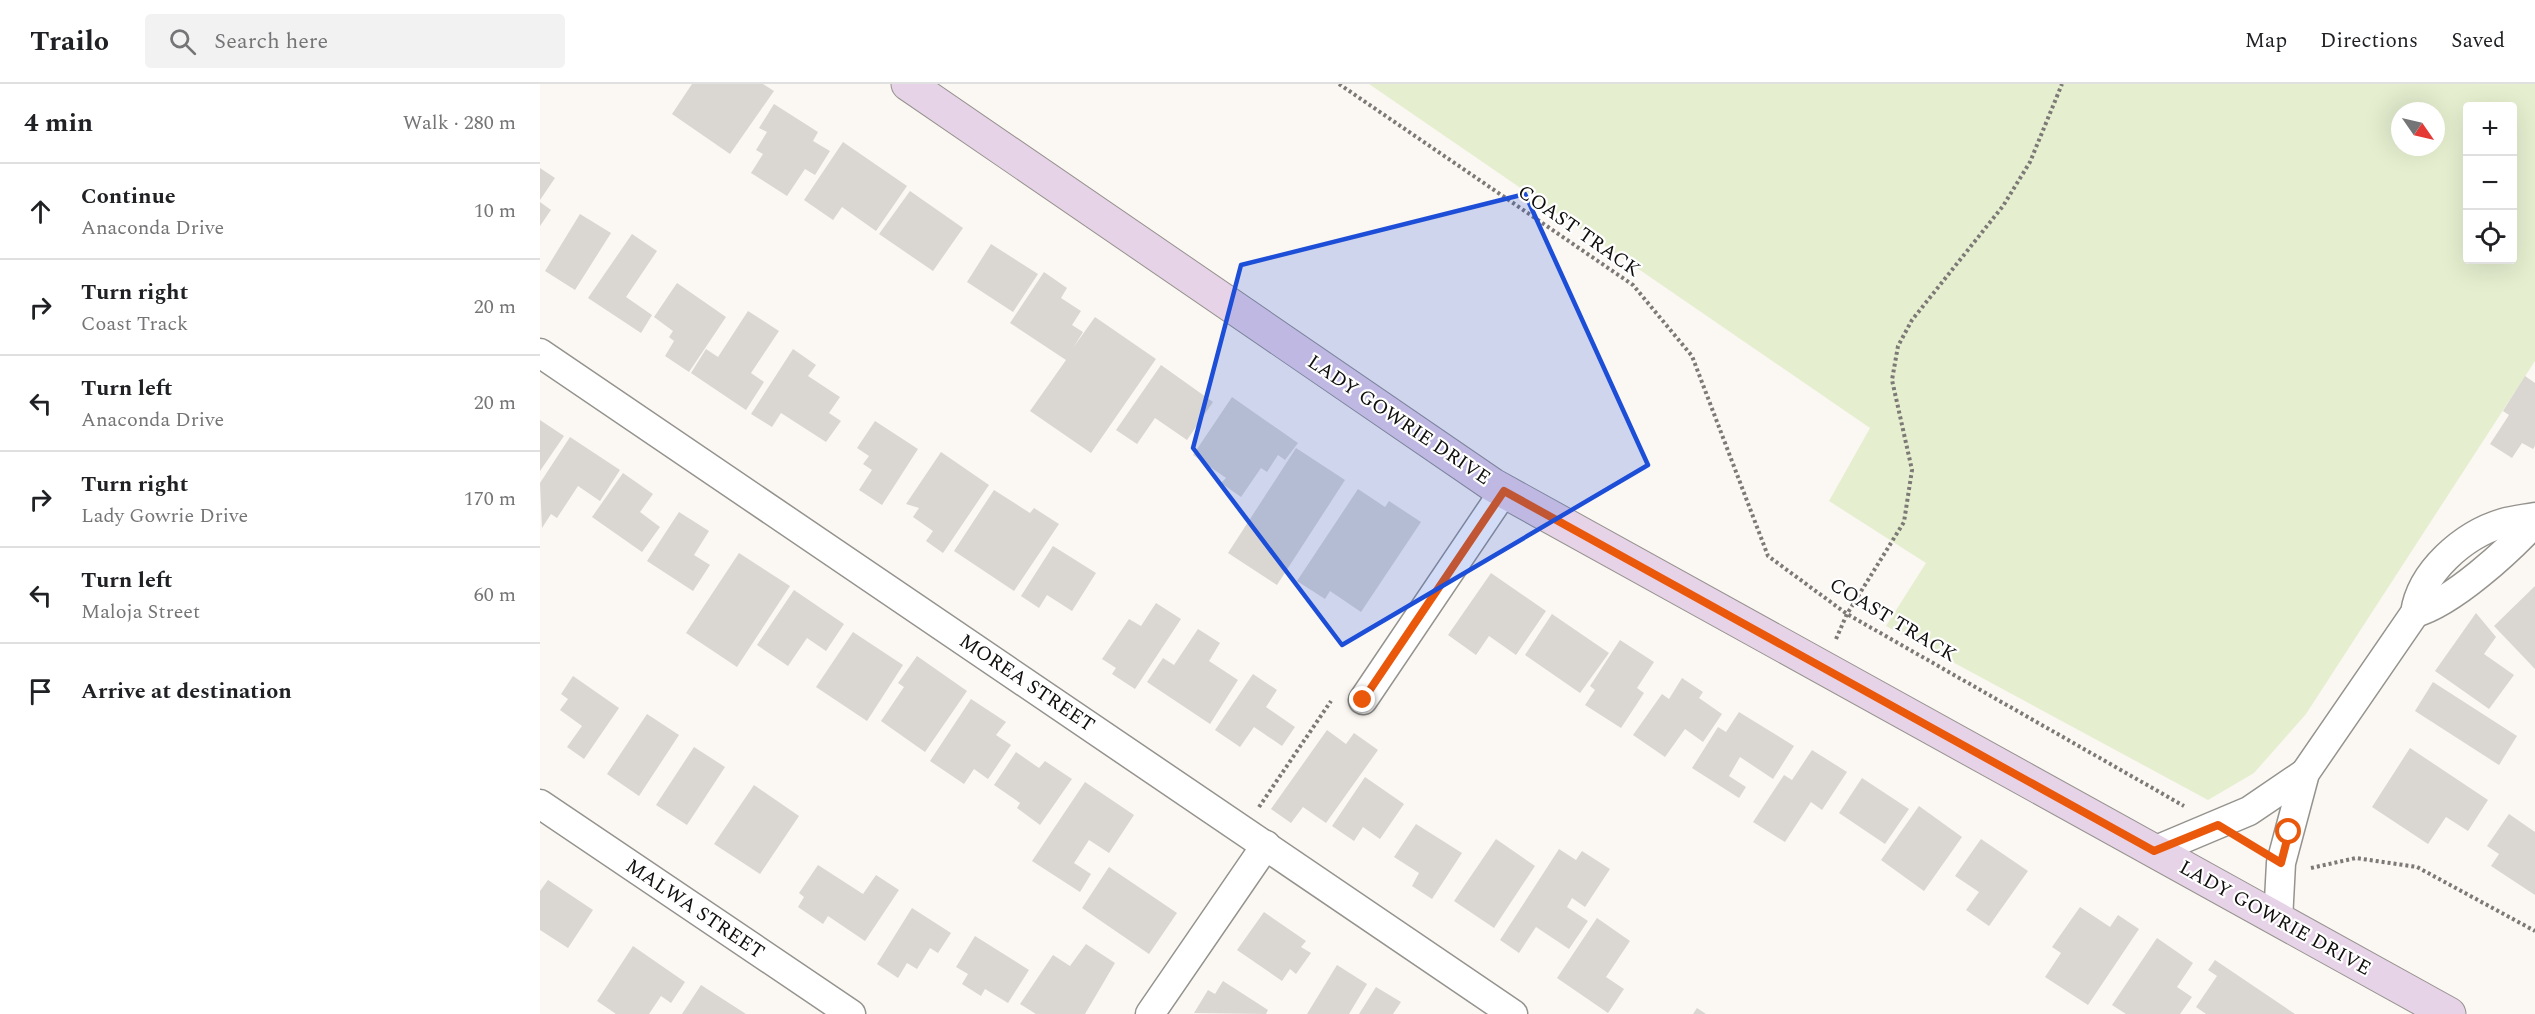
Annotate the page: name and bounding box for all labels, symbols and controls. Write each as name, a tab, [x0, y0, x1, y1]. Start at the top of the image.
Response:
search box	[145, 14, 565, 68]
text: Trailo	[30, 20, 109, 63]
icon: search	[166, 25, 199, 58]
text: Search here	[214, 25, 328, 58]
text: Map	[2245, 25, 2287, 57]
text: Directions	[2320, 25, 2418, 57]
text: Saved	[2451, 25, 2505, 57]
north arrow	[2391, 102, 2445, 156]
map controls	[2463, 102, 2517, 264]
button: +	[2463, 102, 2517, 156]
text: 4 min	[24, 103, 93, 143]
text: Walk · 280 m	[403, 108, 516, 138]
button: −	[2463, 156, 2517, 210]
street label: COAST TRACK	[1511, 177, 1647, 285]
text: Continue	[81, 180, 176, 213]
icon: ahead	[24, 195, 57, 228]
text: 10 m	[474, 196, 516, 226]
button: locate	[2463, 210, 2517, 264]
text: Anaconda Drive	[81, 213, 224, 243]
text: Turn right	[81, 276, 188, 309]
icon: right	[24, 291, 57, 324]
text: 20 m	[474, 292, 516, 322]
text: Coast Track	[81, 309, 188, 339]
street label: LADY GOWRIE DRIVE	[1301, 347, 1497, 493]
text: Turn left	[81, 372, 173, 405]
icon: left	[24, 387, 57, 420]
text: 20 m	[474, 388, 516, 418]
text: Anaconda Drive	[81, 405, 224, 435]
text: Turn right	[81, 468, 188, 501]
icon: right	[24, 483, 57, 516]
text: 170 m	[464, 484, 516, 514]
text: Lady Gowrie Drive	[81, 501, 248, 531]
text: Turn left	[81, 564, 173, 597]
street label: COAST TRACK	[1823, 570, 1963, 670]
icon: left	[24, 579, 57, 612]
text: 60 m	[474, 580, 516, 610]
text: Maloja Street	[81, 597, 200, 627]
street label: MOREA STREET	[953, 626, 1101, 740]
icon: arrive	[24, 675, 57, 708]
text: Arrive at destination	[81, 675, 292, 708]
route end	[1349, 686, 1375, 712]
route start	[2275, 818, 2301, 844]
street label: MALWA STREET	[619, 851, 771, 967]
street label: LADY GOWRIE DRIVE	[2174, 853, 2376, 983]

